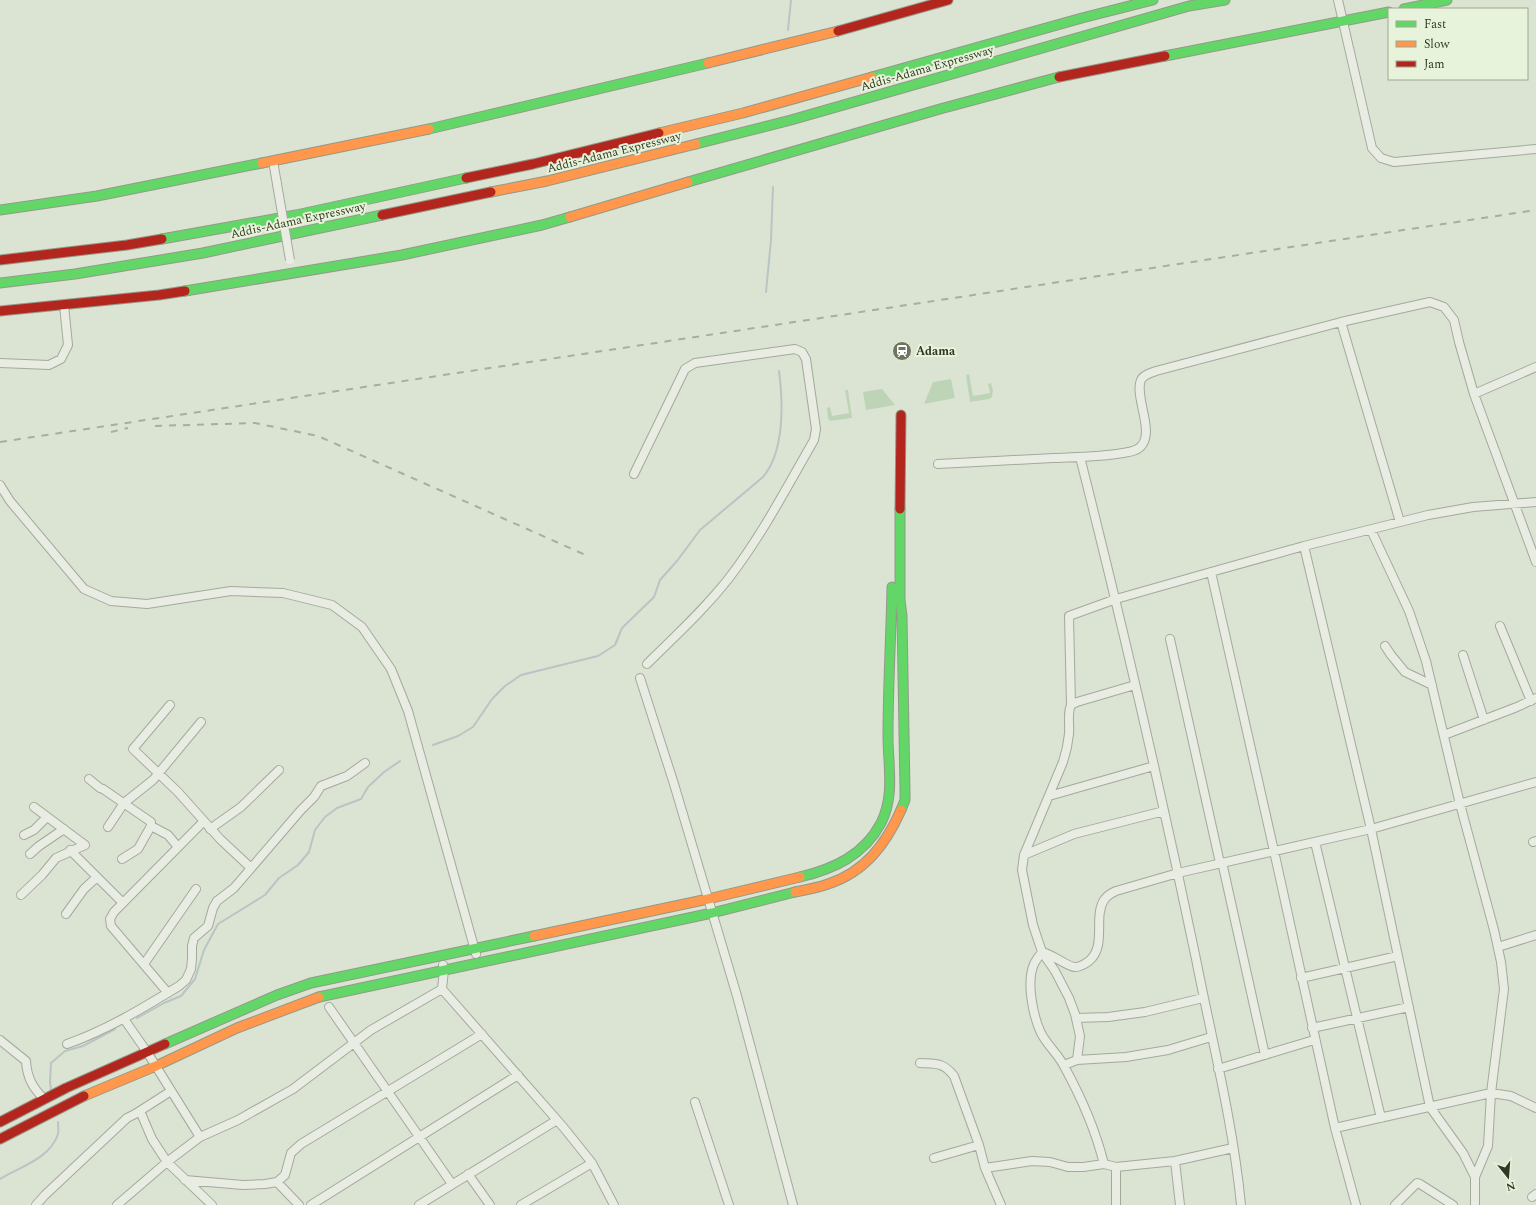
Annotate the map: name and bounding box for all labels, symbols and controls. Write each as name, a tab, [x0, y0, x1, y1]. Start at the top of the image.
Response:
legend	[1388, 8, 1528, 80]
text: Fast	[1424, 15, 1446, 34]
text: Slow	[1424, 35, 1450, 54]
street label: Addis-Adama Expressway	[858, 40, 997, 97]
text: Jam	[1424, 55, 1445, 74]
street label: Addis-Adama Expressway	[545, 126, 684, 178]
street label: Addis-Adama Expressway	[229, 197, 369, 244]
station icon: Adama	[891, 340, 913, 362]
place label: Adama	[916, 342, 956, 361]
north arrow	[1488, 1157, 1528, 1197]
text: N	[1504, 1177, 1518, 1196]

